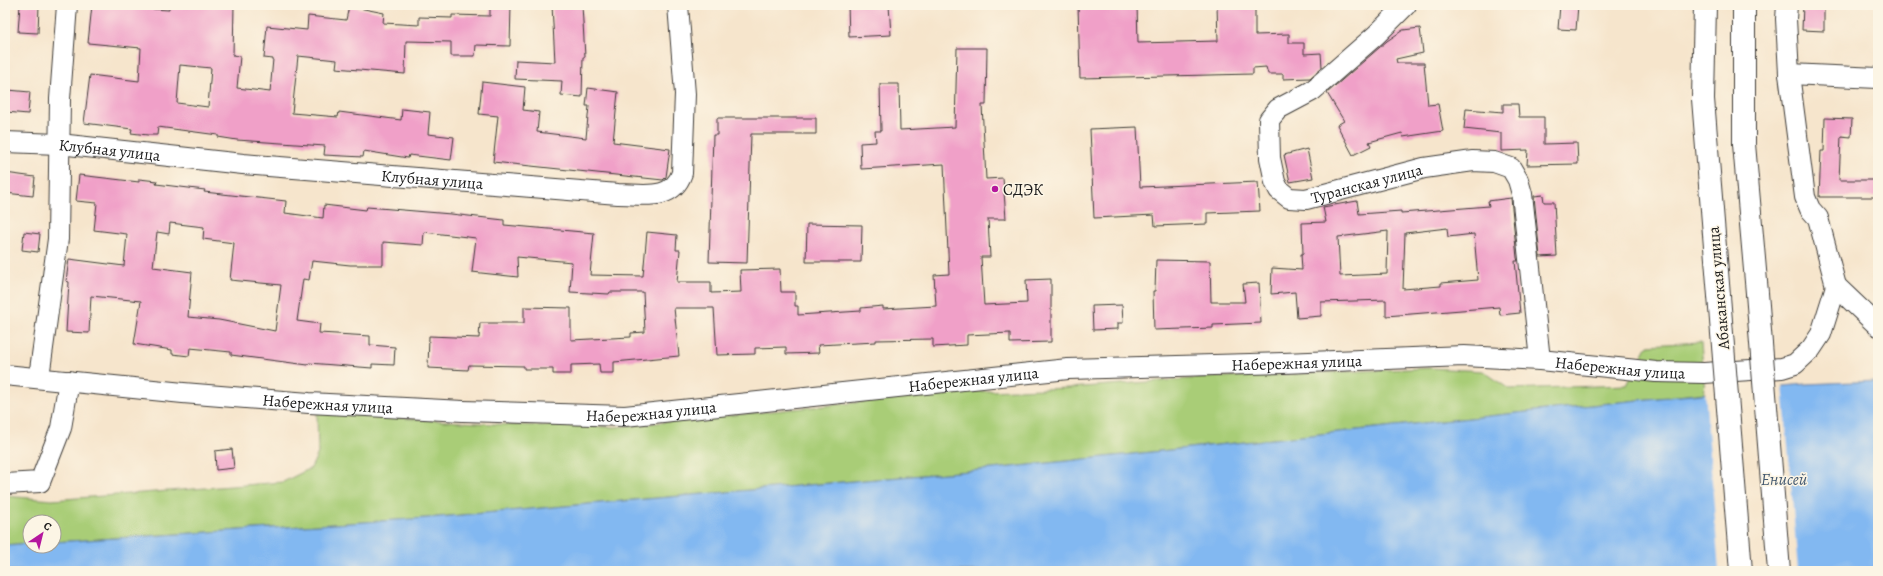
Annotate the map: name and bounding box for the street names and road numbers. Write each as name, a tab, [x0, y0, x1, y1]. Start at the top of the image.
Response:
street label: Клубная улица	[58, 134, 162, 167]
street label: Туранская улица	[1309, 159, 1425, 209]
street label: Клубная улица	[380, 165, 485, 195]
street label: Абаканская улица	[1703, 225, 1735, 351]
street label: Набережная улица	[1231, 350, 1363, 376]
street label: Набережная улица	[1554, 352, 1686, 385]
street label: Набережная улица	[907, 362, 1040, 398]
street label: Набережная улица	[261, 389, 394, 419]
street label: Набережная улица	[586, 396, 718, 428]

